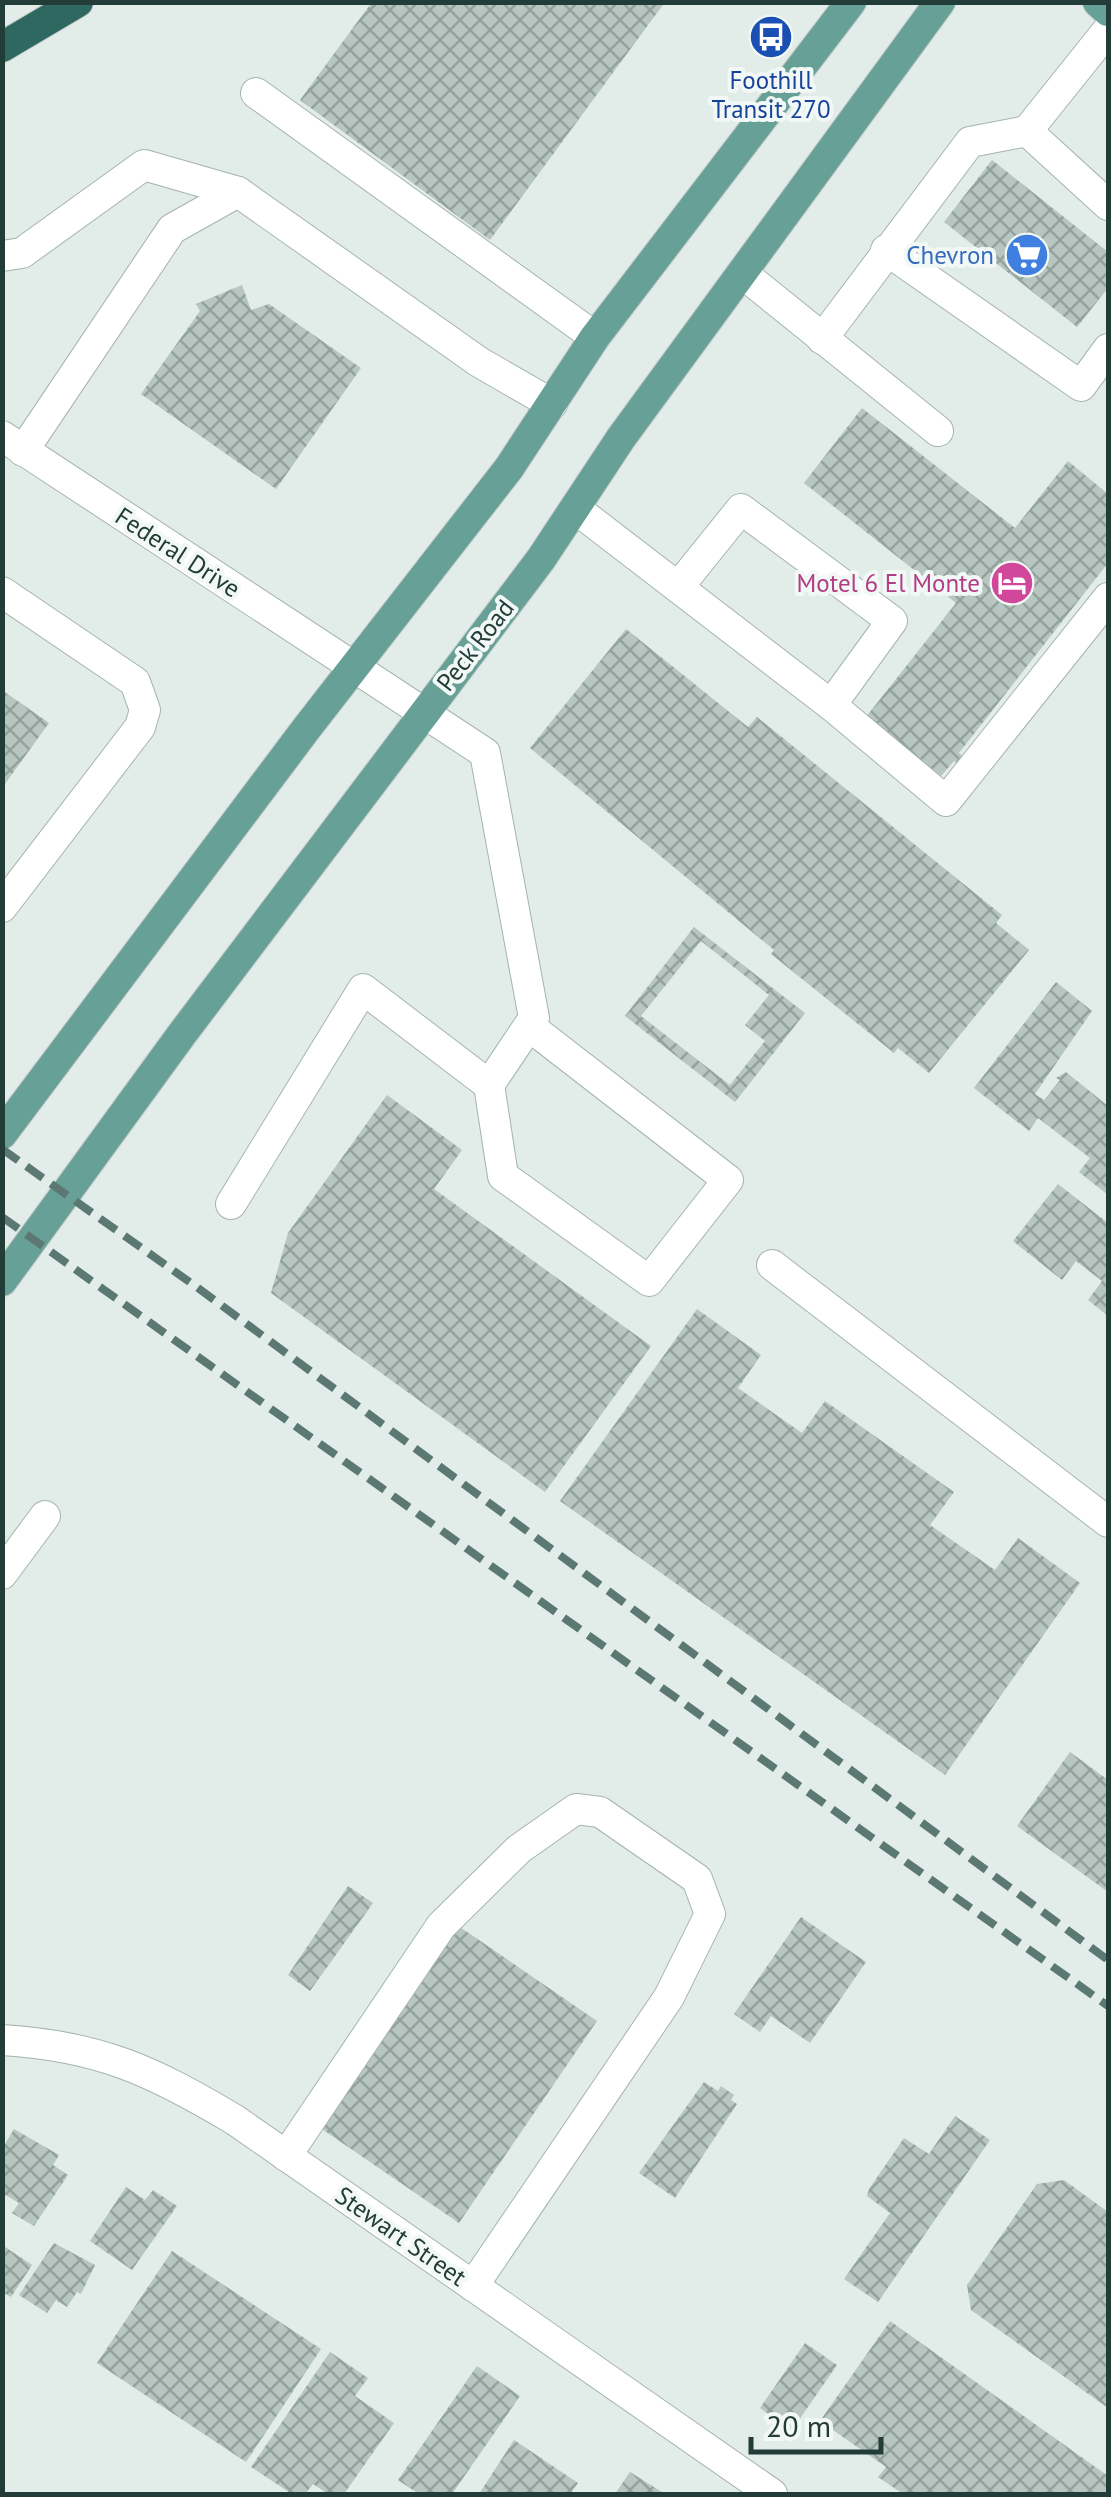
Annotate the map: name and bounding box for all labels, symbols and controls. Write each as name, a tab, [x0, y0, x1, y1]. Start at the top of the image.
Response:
bus stop icon: Foothill Transit 270	[748, 14, 794, 60]
place label: Foothill Transit 270	[711, 64, 831, 125]
supermarket icon: Chevron	[1004, 232, 1050, 278]
place label: Chevron	[906, 239, 994, 271]
street label: Federal Drive	[109, 500, 247, 604]
hotel icon: Motel 6 El Monte	[989, 560, 1035, 606]
place label: Motel 6 El Monte	[797, 567, 980, 599]
street label: Peck Road	[429, 593, 521, 697]
street label: Stewart Street	[329, 2179, 473, 2293]
scale bar	[751, 2392, 881, 2454]
text: 20 m	[766, 2406, 831, 2445]

